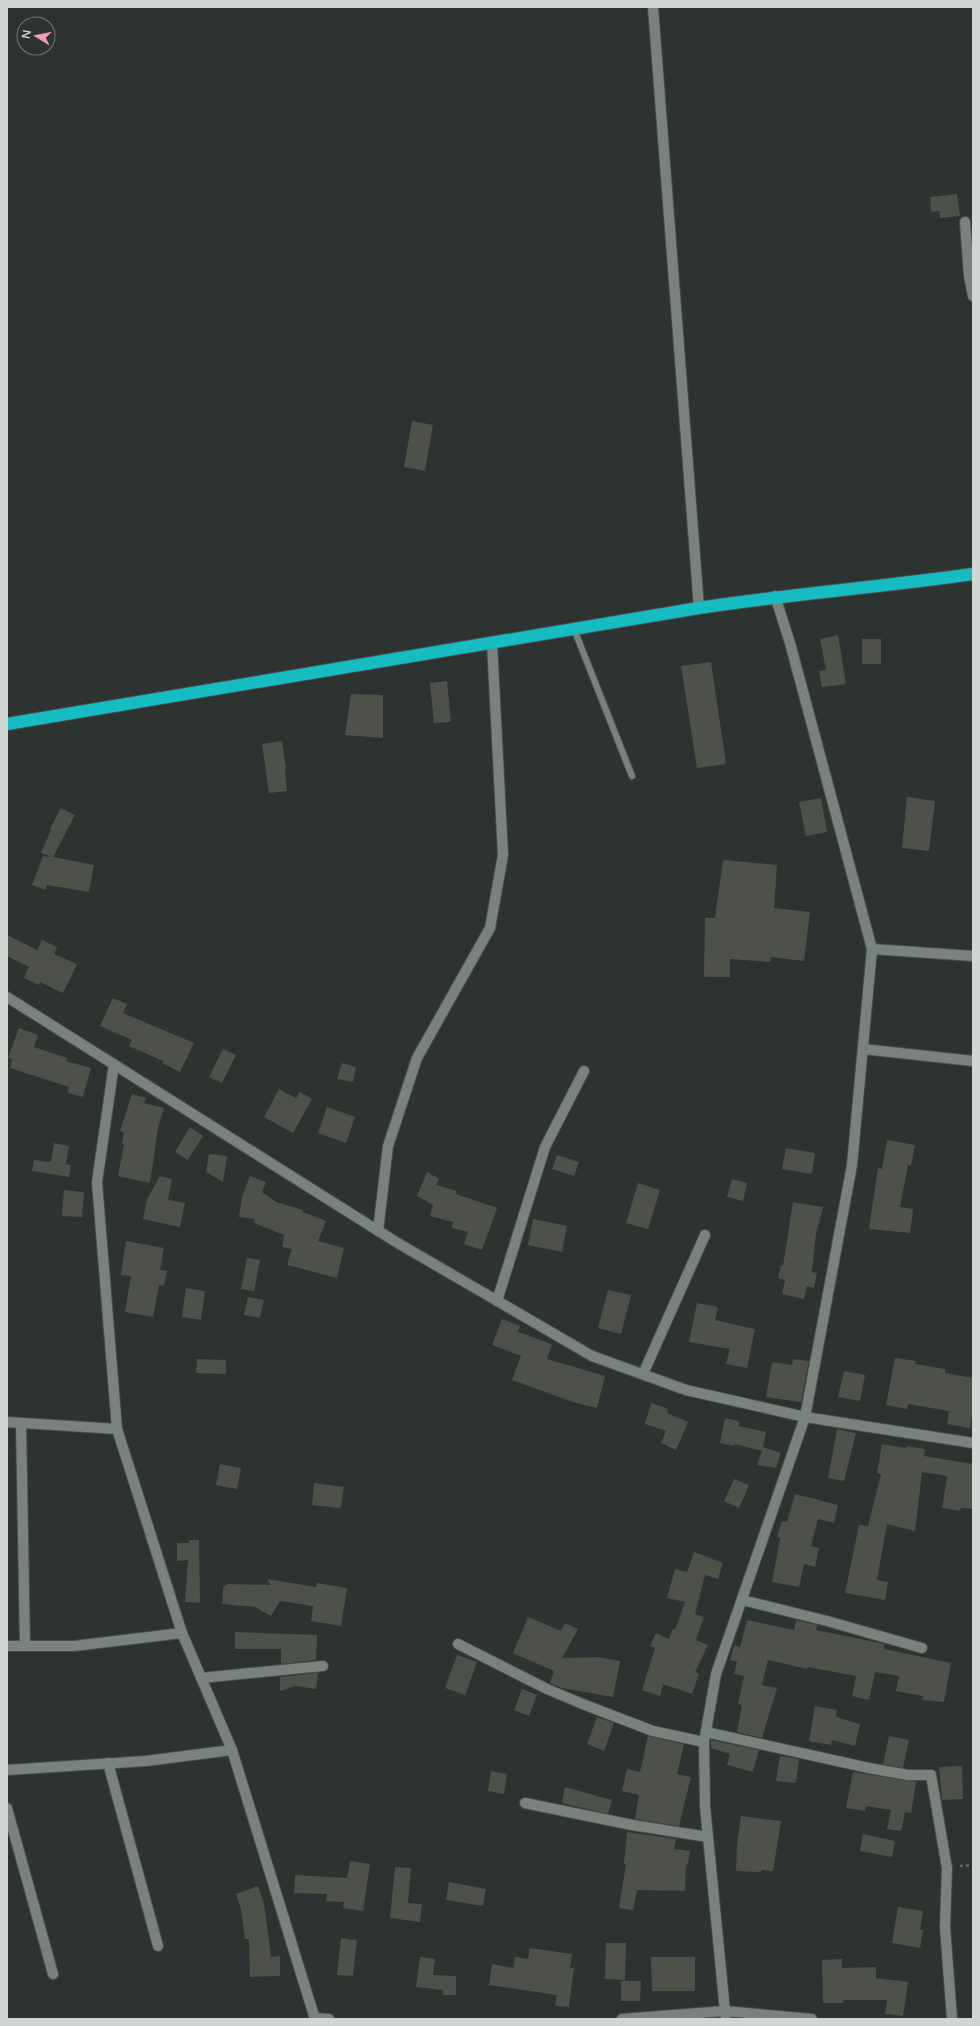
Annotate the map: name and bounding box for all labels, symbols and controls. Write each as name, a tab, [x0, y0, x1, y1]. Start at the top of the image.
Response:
north arrow	[16, 16, 56, 56]
text: N	[19, 29, 34, 40]

